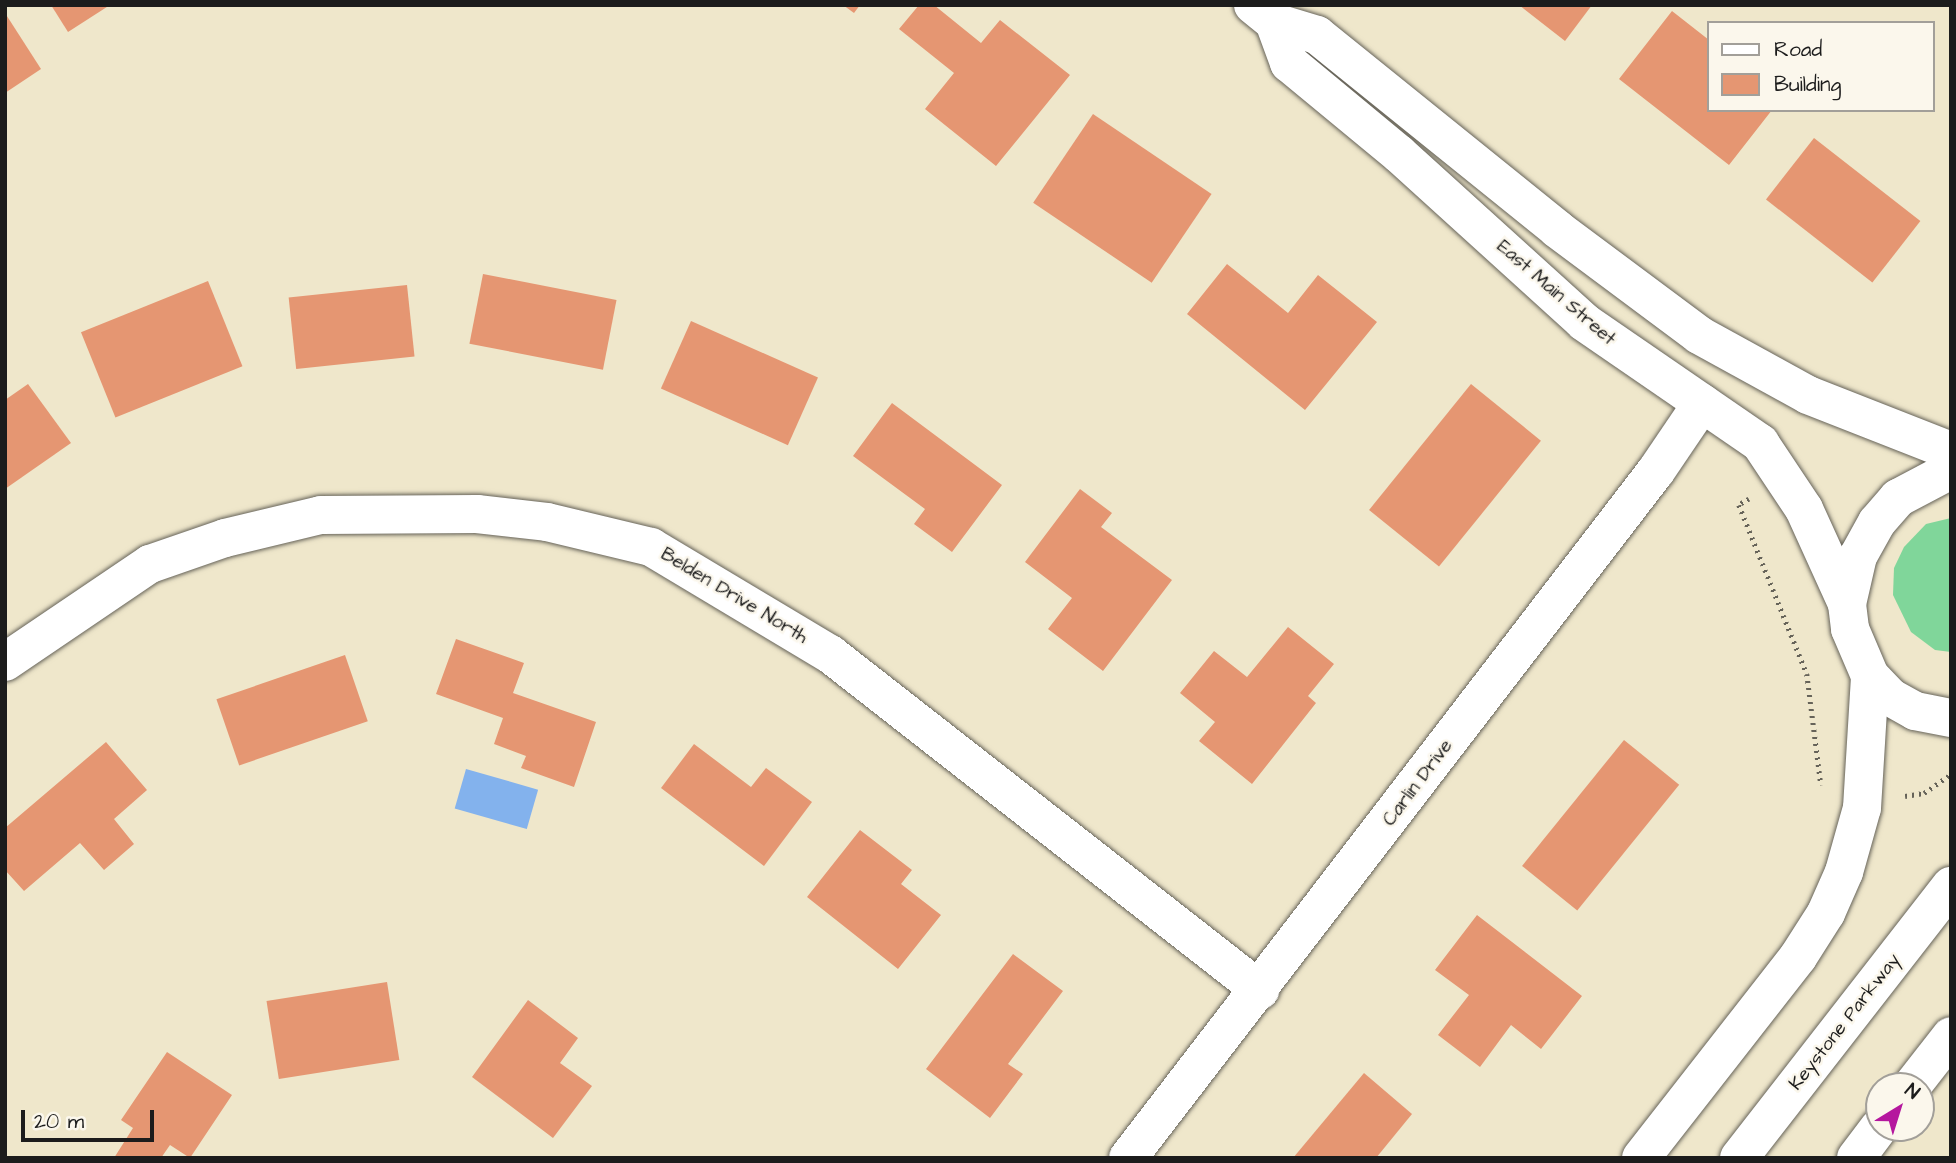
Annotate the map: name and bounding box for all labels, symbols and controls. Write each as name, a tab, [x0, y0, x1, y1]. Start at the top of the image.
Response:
legend	[1708, 21, 1935, 112]
text: Road	[1774, 35, 1822, 64]
text: Building	[1774, 70, 1841, 99]
street label: East Main Street	[1492, 235, 1620, 351]
street label: Belden Drive North	[656, 543, 812, 649]
street label: Carlin Drive	[1378, 735, 1458, 831]
street label: Keystone Parkway	[1785, 949, 1905, 1095]
north arrow	[1865, 1072, 1935, 1142]
text: N	[1899, 1077, 1925, 1106]
scale bar	[24, 1096, 158, 1140]
text: 20 m	[34, 1107, 84, 1136]

